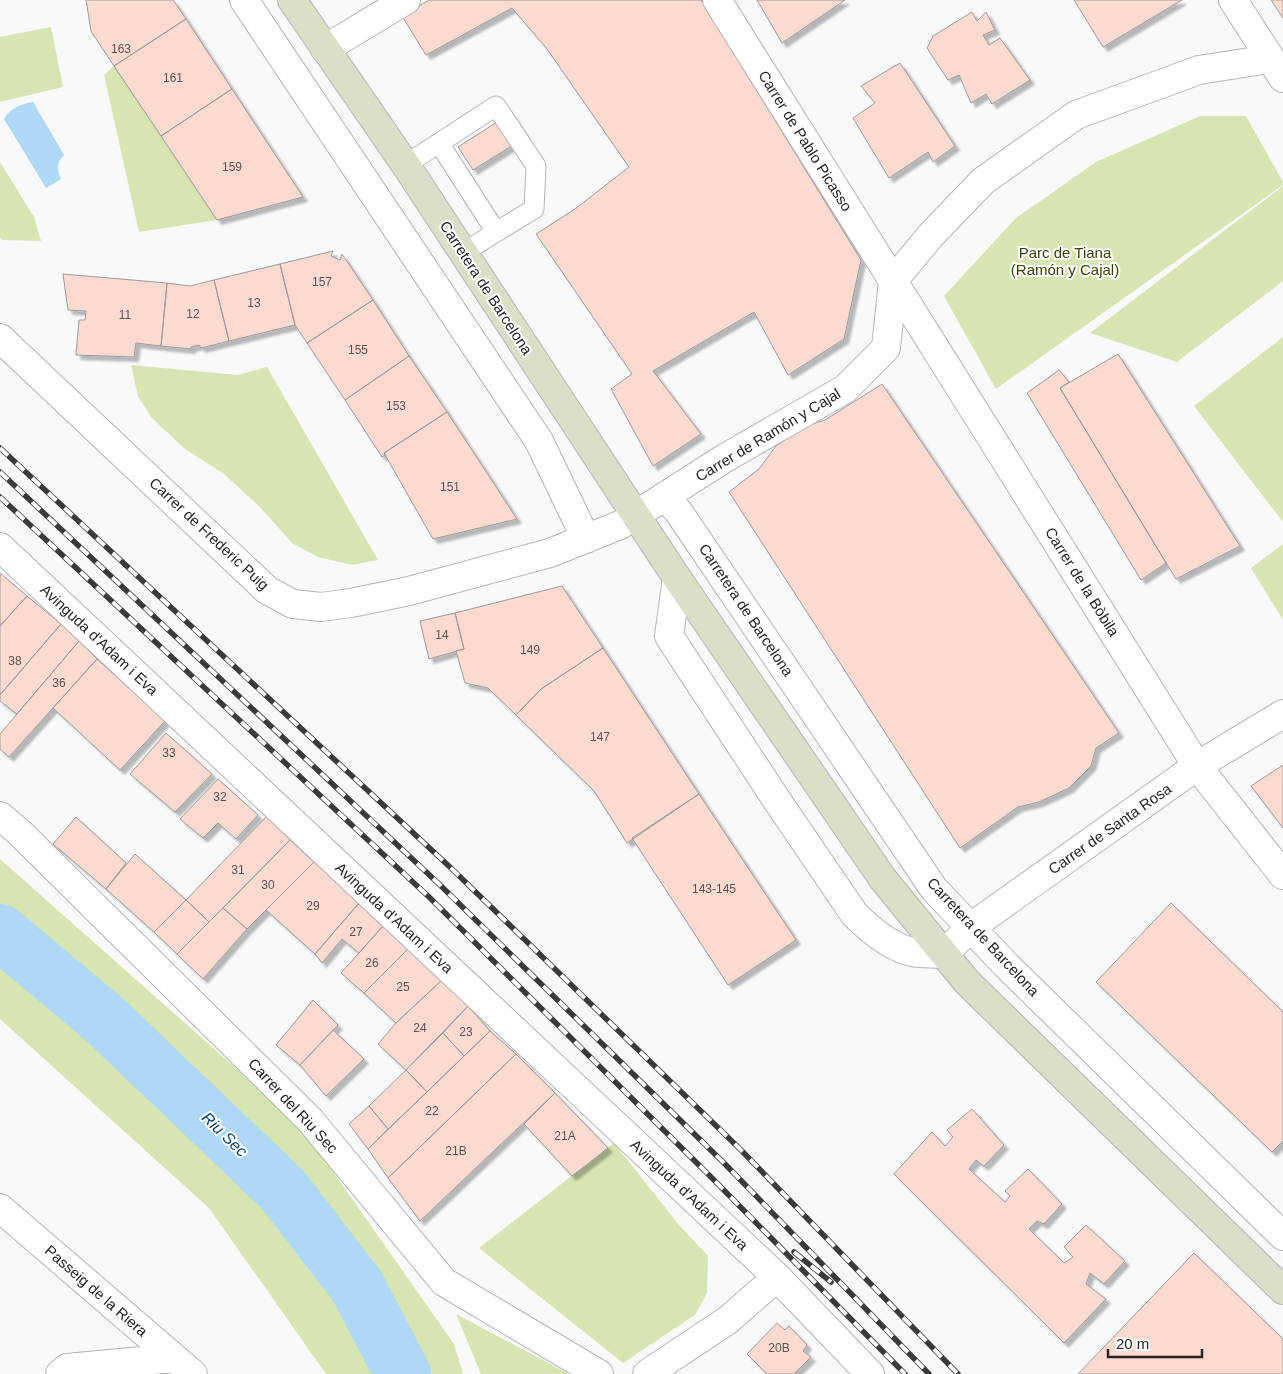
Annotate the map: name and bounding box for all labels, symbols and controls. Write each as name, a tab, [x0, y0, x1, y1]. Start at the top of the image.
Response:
house number: 163	[111, 42, 131, 56]
street label: Carrer de Pablo Picasso	[755, 67, 856, 214]
house number: 161	[163, 71, 183, 85]
house number: 159	[222, 160, 242, 174]
street label: Carretera de Barcelona	[437, 218, 536, 358]
park label: Parc de Tiana (Ramón y Cajal)	[1011, 244, 1119, 278]
house number: 157	[312, 275, 332, 289]
house number: 13	[247, 296, 261, 310]
house number: 12	[186, 307, 200, 321]
house number: 11	[119, 308, 132, 322]
house number: 155	[348, 343, 368, 357]
street label: Carrer de Ramón y Cajal	[692, 385, 843, 485]
house number: 153	[386, 399, 406, 413]
street label: Carrer de Frederic Puig	[146, 474, 272, 593]
house number: 151	[440, 480, 460, 494]
street label: Carrer de la Bòbila	[1042, 524, 1123, 640]
street label: Carretera de Barcelona	[696, 540, 797, 680]
street label: Avinguda d'Adam i Eva	[37, 581, 162, 699]
house number: 14	[435, 628, 449, 642]
house number: 149	[520, 643, 540, 657]
house number: 38	[8, 654, 22, 668]
house number: 36	[52, 676, 66, 690]
house number: 147	[590, 730, 610, 744]
house number: 33	[162, 746, 176, 760]
street label: Carrer de Santa Rosa	[1045, 779, 1175, 877]
house number: 32	[213, 790, 227, 804]
street label: Avinguda d'Adam i Eva	[332, 859, 457, 977]
house number: 31	[231, 863, 245, 877]
street label: Carretera de Barcelona	[924, 874, 1043, 1000]
house number: 30	[261, 878, 275, 892]
house number: 143-145	[692, 882, 736, 896]
house number: 29	[306, 899, 320, 913]
house number: 27	[349, 925, 363, 939]
house number: 26	[365, 956, 379, 970]
house number: 25	[396, 980, 410, 994]
house number: 24	[413, 1021, 427, 1035]
house number: 23	[459, 1025, 473, 1039]
street label: Carrer del Riu Sec	[245, 1055, 342, 1157]
house number: 22	[425, 1104, 439, 1118]
water label: Riu Sec	[199, 1109, 251, 1160]
house number: 21A	[554, 1129, 576, 1143]
street label: Avinguda d'Adam i Eva	[627, 1136, 752, 1254]
house number: 21B	[445, 1144, 467, 1158]
street label: Passeig de la Riera	[42, 1242, 151, 1340]
scale bar	[1108, 1326, 1202, 1358]
text: 20 m	[1116, 1335, 1149, 1352]
house number: 20B	[768, 1341, 790, 1355]

